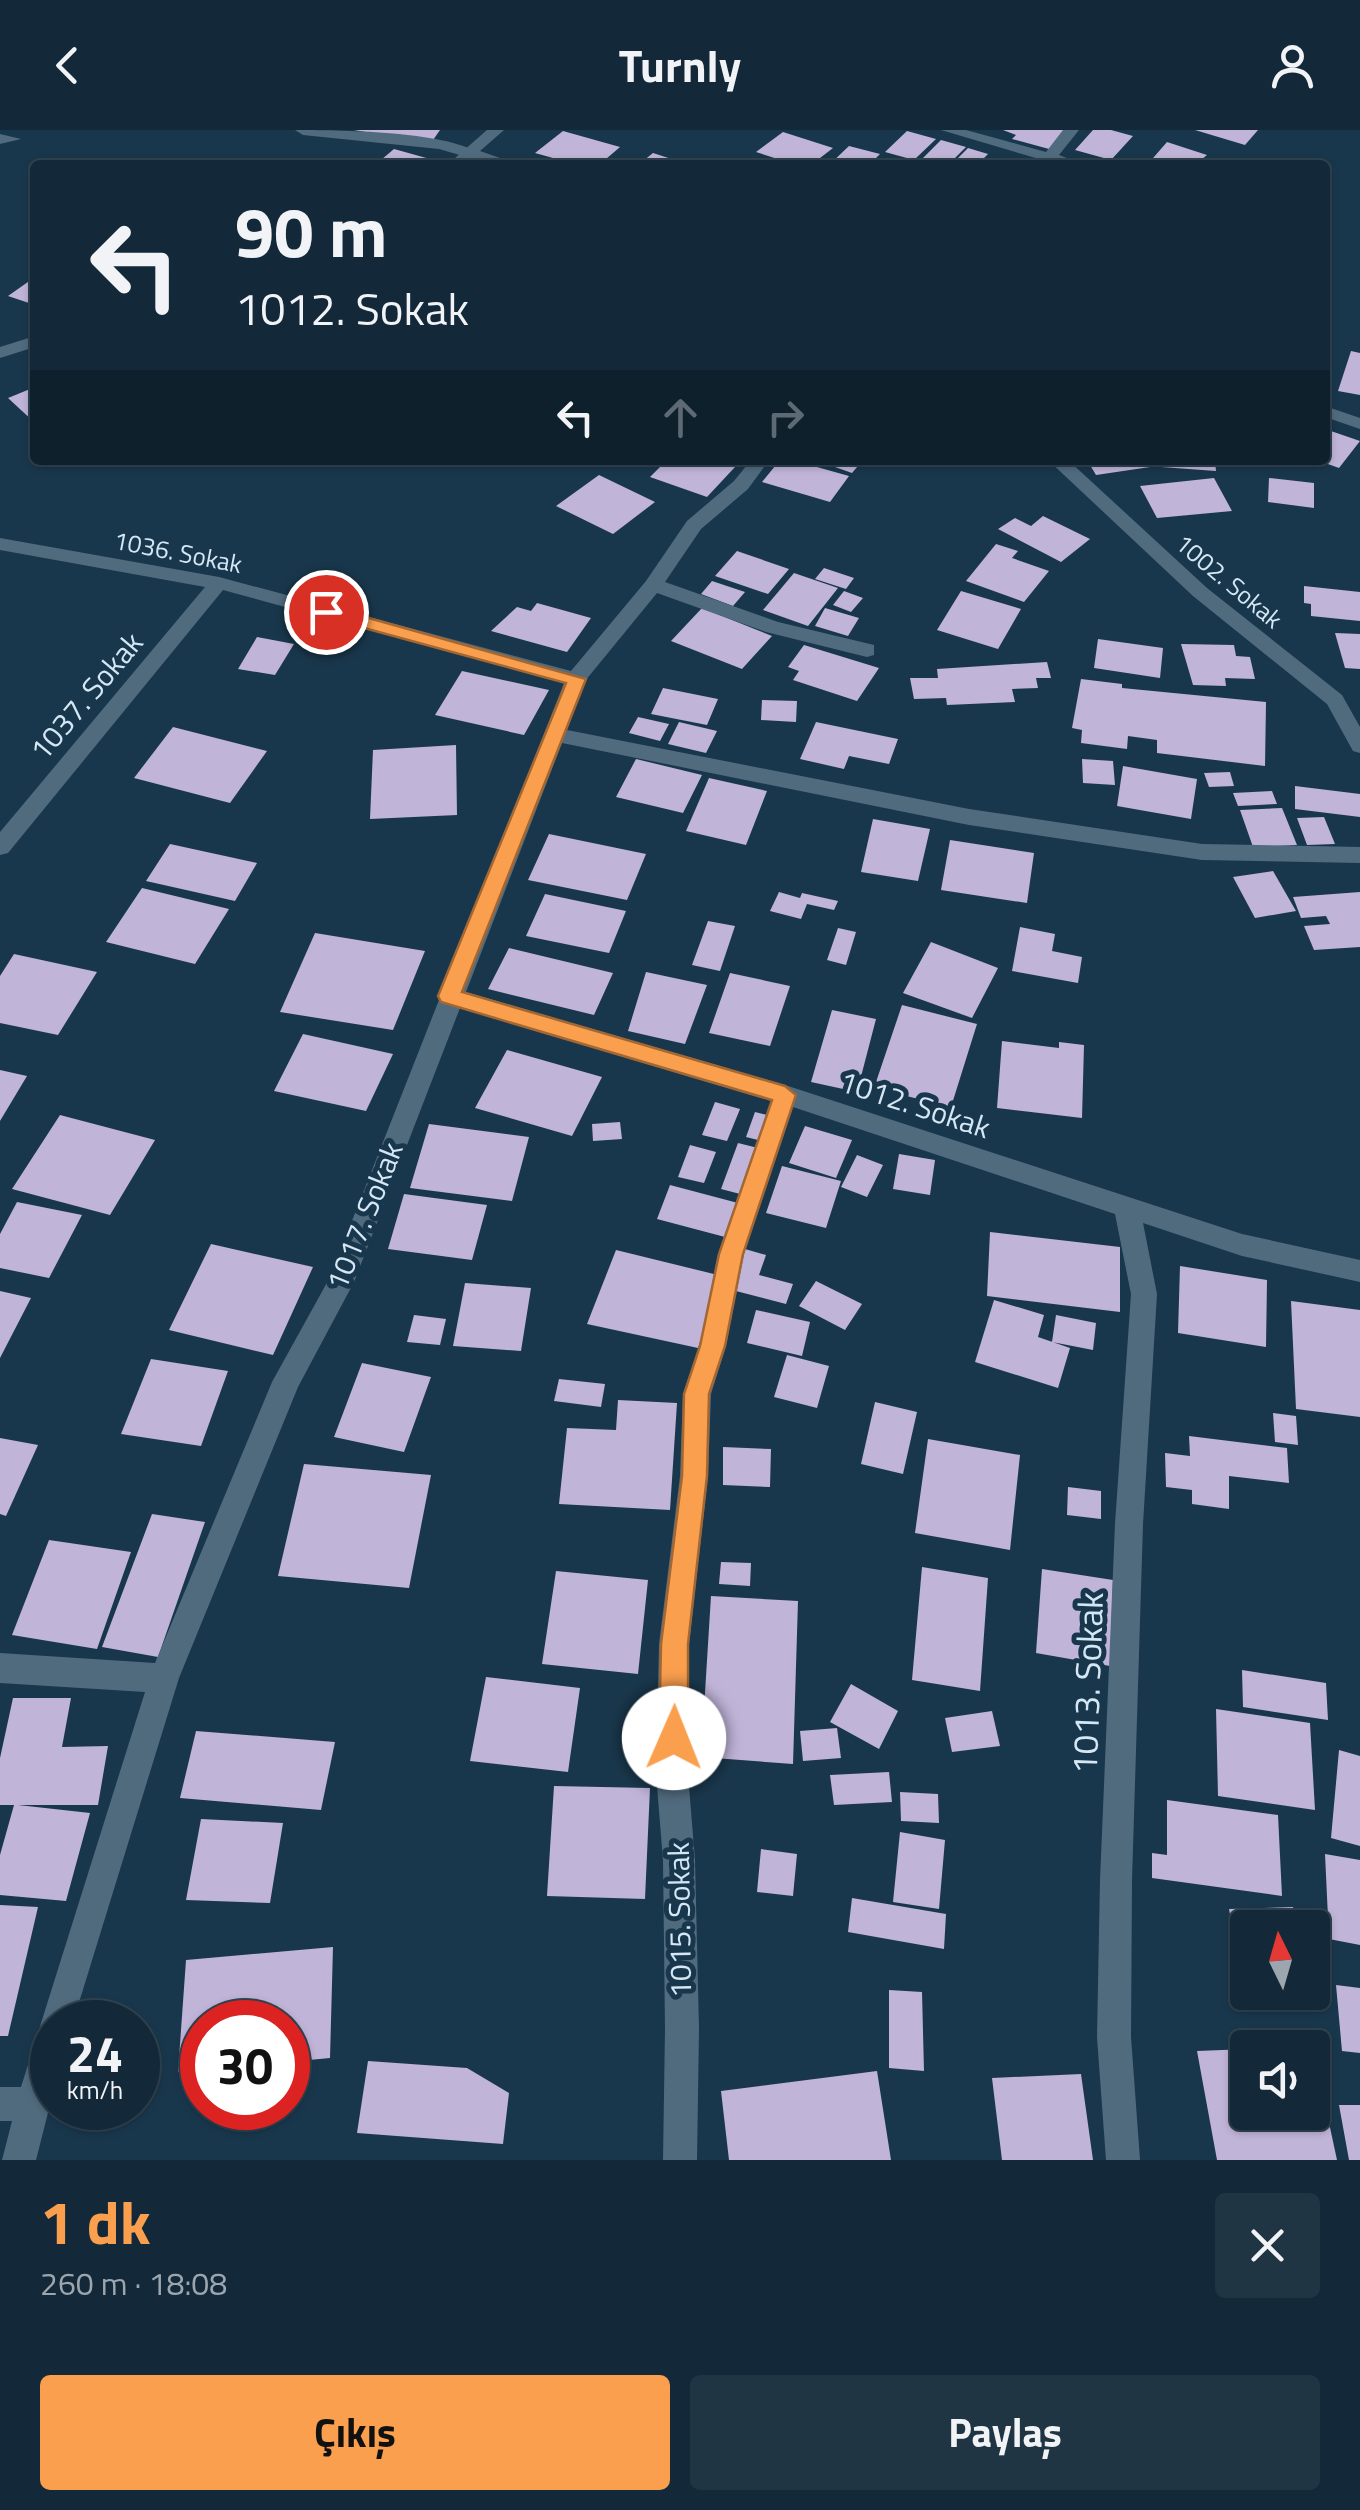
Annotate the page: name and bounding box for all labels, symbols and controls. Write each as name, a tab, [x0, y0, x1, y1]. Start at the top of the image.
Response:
text: Turnly	[619, 31, 741, 99]
icon: back	[40, 38, 95, 93]
icon: person	[1265, 38, 1320, 93]
text: 90 m	[235, 178, 388, 284]
icon: left	[70, 200, 200, 330]
text: 1012. Sokak	[235, 274, 469, 342]
icon: left	[548, 390, 603, 445]
icon: ahead	[653, 390, 708, 445]
icon: right	[758, 390, 813, 445]
street label: 1036. Sokak	[111, 521, 245, 583]
street label: 1002. Sokak	[1167, 525, 1291, 637]
pin	[284, 570, 369, 655]
icon: arrive	[299, 585, 354, 640]
street label: 1037. Sokak	[18, 621, 154, 771]
street label: 1012. Sokak	[834, 1058, 996, 1150]
street label: 1017. Sokak	[313, 1135, 415, 1297]
street label: 1013. Sokak	[1057, 1591, 1117, 1775]
position arrow	[622, 1686, 726, 1790]
street label: 1015. Sokak	[655, 1842, 703, 1998]
north arrow	[1230, 1910, 1330, 2010]
map controls	[1230, 1910, 1330, 2130]
speed limit sign: 30	[180, 2000, 310, 2130]
text: 24	[67, 2015, 123, 2091]
button: sound	[1230, 2030, 1330, 2130]
text: km/h	[67, 2071, 123, 2109]
text: 1 dk	[40, 2176, 151, 2267]
button: close	[1215, 2193, 1320, 2298]
text: 260 m · 18:08	[40, 2259, 227, 2307]
button: Çıkış	[40, 2375, 670, 2490]
button: Paylaş	[690, 2375, 1320, 2490]

